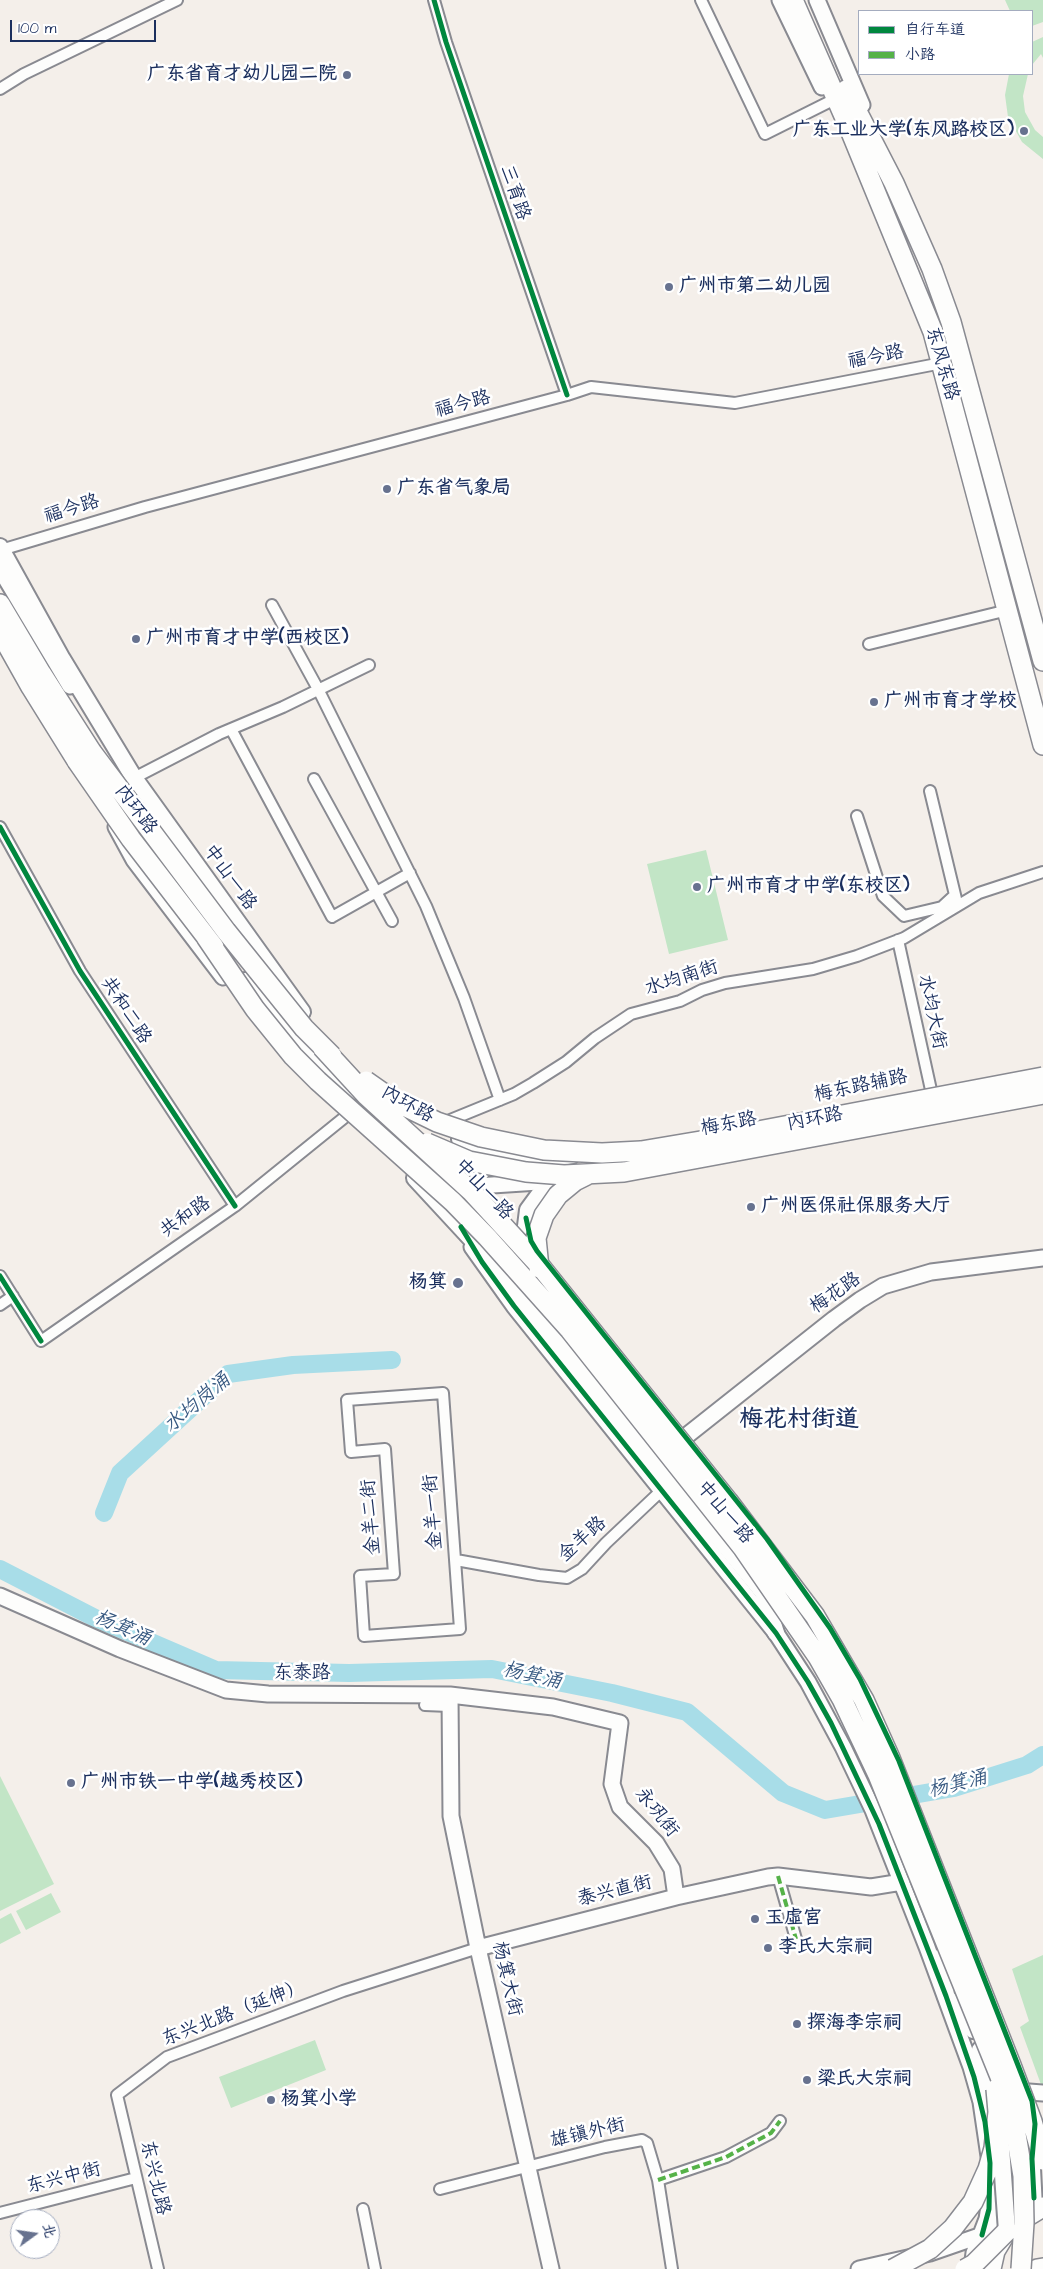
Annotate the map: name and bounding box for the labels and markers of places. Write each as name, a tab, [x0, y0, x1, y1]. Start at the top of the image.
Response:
place label: 广东省育才幼儿园二院	[147, 64, 337, 86]
marker: 广东省育才幼儿园二院	[341, 69, 353, 81]
place label: 广东工业大学(东风路校区)	[793, 120, 1014, 142]
marker: 广东工业大学(东风路校区)	[1018, 125, 1030, 137]
place label: 广州市第二幼儿园	[679, 276, 831, 298]
marker: 广州市第二幼儿园	[663, 281, 675, 293]
place label: 广东省气象局	[397, 478, 511, 500]
marker: 广东省气象局	[381, 483, 393, 495]
place label: 广州市育才中学(西校区)	[146, 628, 348, 650]
marker: 广州市育才中学(西校区)	[130, 633, 142, 645]
place label: 广州市育才学校	[884, 691, 1017, 713]
marker: 广州市育才学校	[868, 696, 880, 708]
place label: 广州市育才中学(东校区)	[707, 876, 909, 898]
marker: 广州市育才中学(东校区)	[691, 881, 703, 893]
place label: 广州医保社保服务大厅	[761, 1196, 951, 1218]
marker: 广州医保社保服务大厅	[745, 1201, 757, 1213]
place label: 杨箕	[409, 1272, 447, 1294]
marker: 杨箕	[451, 1276, 465, 1290]
place label: 广州市铁一中学(越秀校区)	[81, 1772, 302, 1794]
marker: 广州市铁一中学(越秀校区)	[65, 1777, 77, 1789]
place label: 玉虛宫	[765, 1908, 822, 1930]
marker: 玉虛宫	[749, 1913, 761, 1925]
place label: 李氏大宗祠	[778, 1937, 873, 1959]
marker: 李氏大宗祠	[762, 1942, 774, 1954]
place label: 探海李宗祠	[807, 2013, 902, 2035]
marker: 探海李宗祠	[791, 2018, 803, 2030]
place label: 梁氏大宗祠	[817, 2069, 912, 2091]
marker: 梁氏大宗祠	[801, 2074, 813, 2086]
place label: 杨箕小学	[281, 2089, 357, 2111]
marker: 杨箕小学	[265, 2094, 277, 2106]

